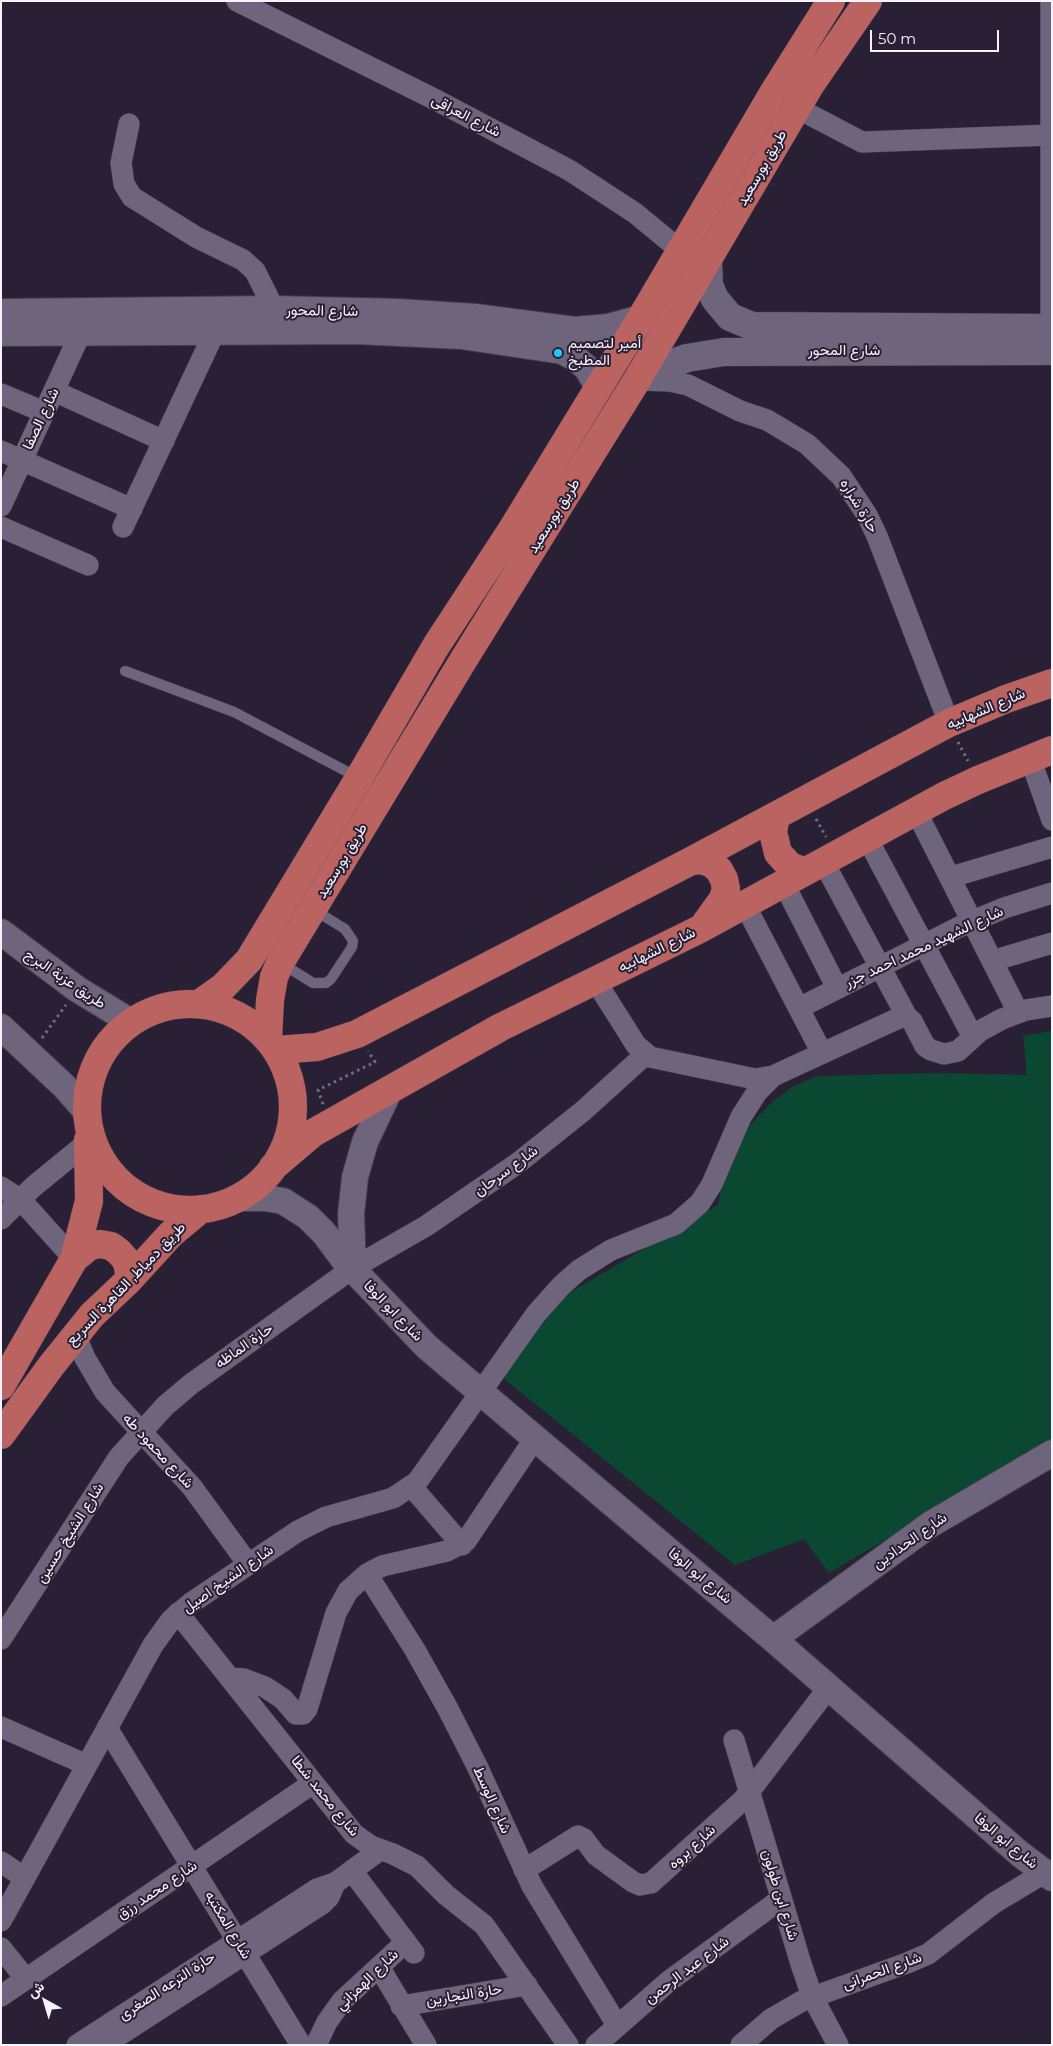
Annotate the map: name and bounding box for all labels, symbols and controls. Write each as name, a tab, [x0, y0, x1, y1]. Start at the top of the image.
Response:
scale bar	[873, 20, 1002, 52]
text: 50 m	[878, 29, 916, 48]
street label: شارع العراقى	[428, 91, 504, 141]
street label: طريق بورسعيد	[733, 127, 791, 209]
street label: شارع المحور	[286, 301, 358, 321]
place label: أمير لتصميم المطبخ	[568, 335, 641, 370]
street label: شارع المحور	[808, 342, 880, 360]
marker: أمير لتصميم المطبخ	[552, 347, 564, 359]
street label: شارع الصفا	[19, 385, 63, 453]
street label: طريق بورسعيد	[524, 475, 584, 557]
street label: حارة شراره	[836, 476, 882, 536]
street label: شارع الشهابيه	[944, 684, 1028, 734]
street label: طريق بورسعيد	[312, 820, 372, 902]
street label: شارع الشهيد محمد احمد جزر	[842, 902, 1006, 992]
street label: شارع الشهابيه	[615, 924, 699, 976]
street label: طريق عزبة البرج	[21, 945, 109, 1013]
street label: شارع سرحان	[471, 1142, 541, 1200]
street label: طريق دمياط, القاهرة السريع	[62, 1219, 190, 1349]
street label: شارع ابو الوفا	[359, 1277, 427, 1345]
street label: حارة الماظه	[212, 1319, 276, 1373]
street label: شارع محمود طه	[119, 1410, 197, 1492]
street label: شارع الشيخ حسين	[32, 1480, 108, 1586]
street label: شارع الحدادين	[869, 1509, 951, 1573]
street label: شارع الشيخ اصيل	[179, 1541, 277, 1617]
street label: شارع ابو الوفا	[664, 1544, 736, 1608]
street label: شارع محمد شطا	[287, 1752, 363, 1840]
street label: شارع الوسط	[469, 1764, 515, 1836]
street label: شارع ابو الوفا	[970, 1809, 1042, 1873]
street label: شارع بروه	[665, 1821, 719, 1873]
street label: شارع ابن طولون	[758, 1847, 802, 1943]
street label: شارع محمد رزق	[113, 1857, 201, 1923]
street label: شارع المكتبه	[201, 1888, 255, 1962]
street label: شارع عبد الرحمن	[641, 1932, 733, 2008]
street label: شارع الهمزاني	[332, 1946, 402, 2014]
street label: حارة الترعه الصغرى	[115, 1948, 219, 2024]
street label: شارع الحمرانى	[840, 1948, 924, 1994]
north arrow	[20, 1976, 70, 2026]
text: ش	[23, 1977, 48, 2002]
street label: حارة النجارين	[425, 1980, 503, 2010]

